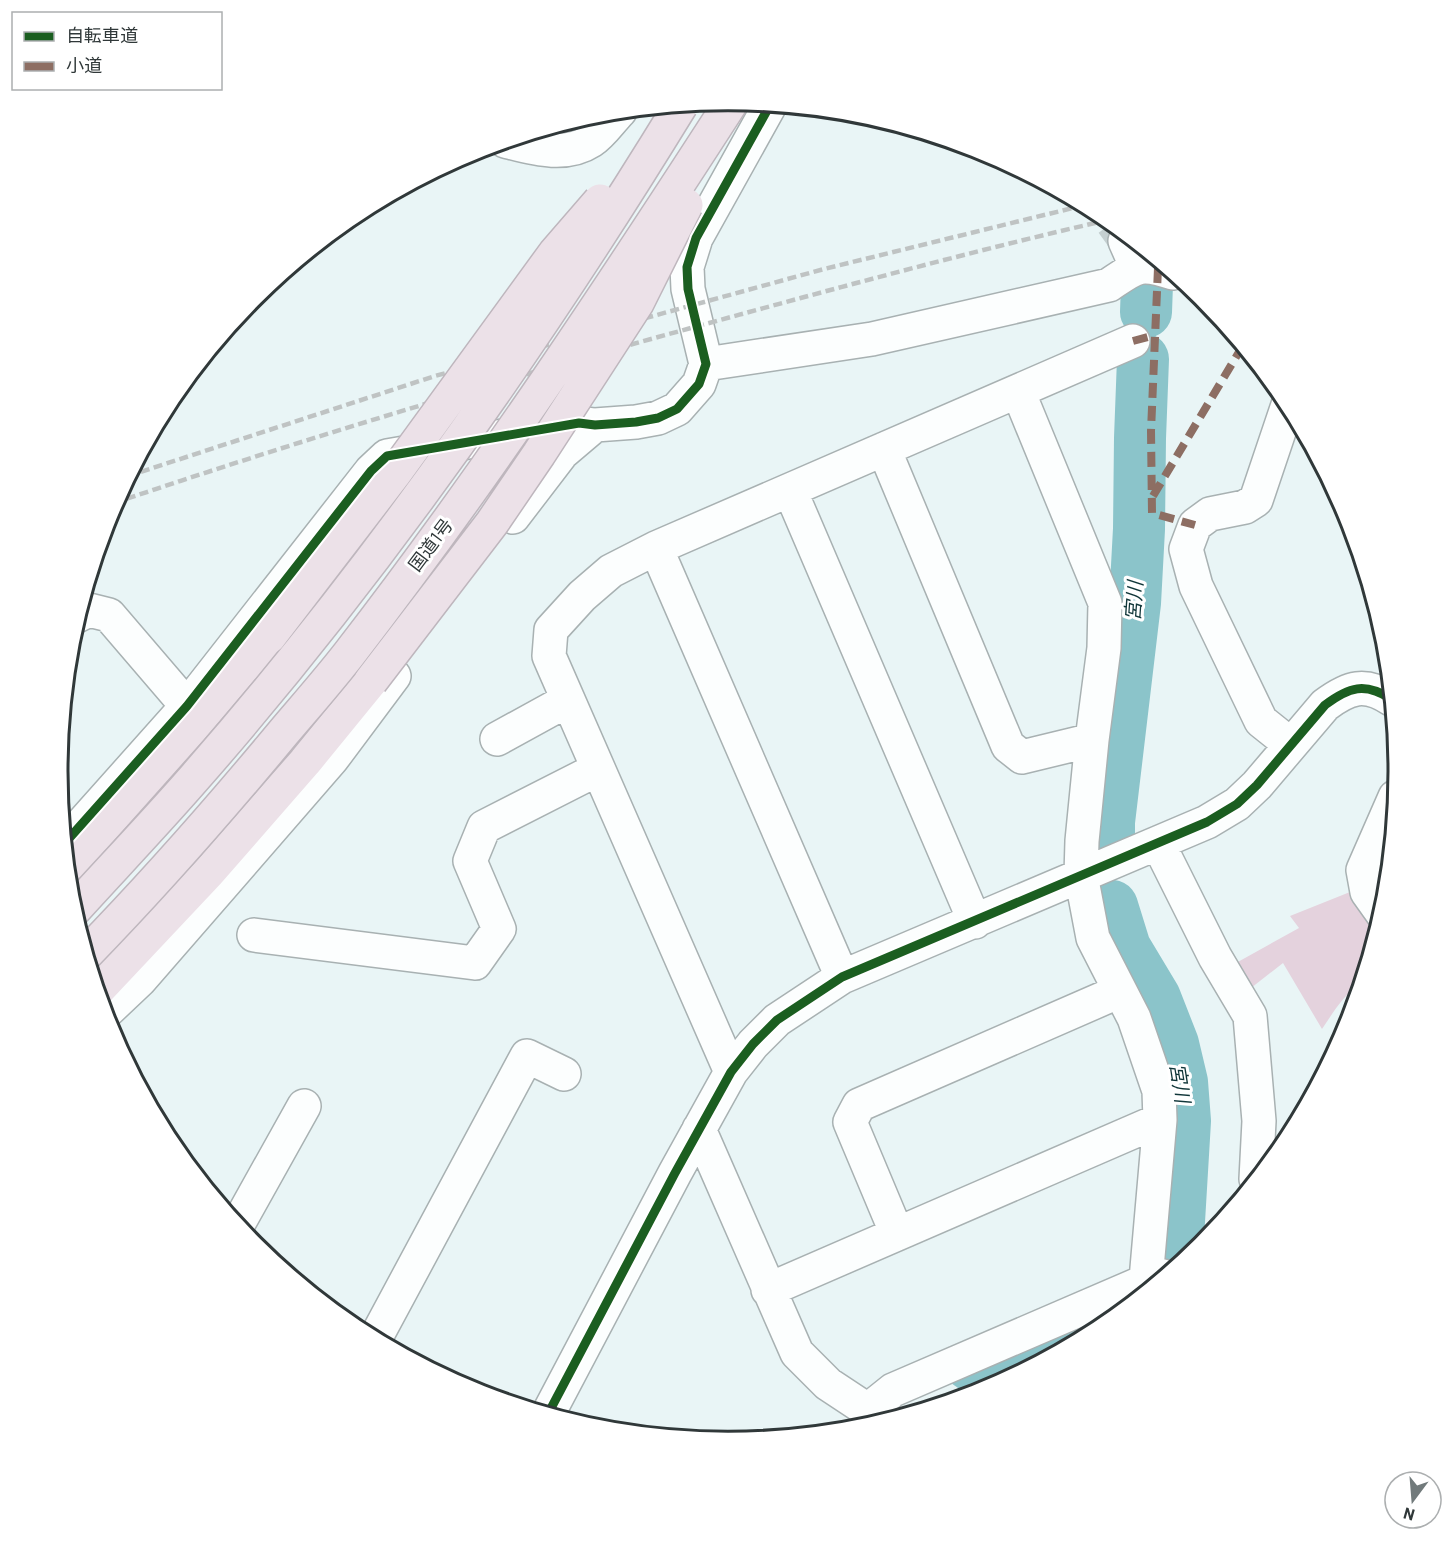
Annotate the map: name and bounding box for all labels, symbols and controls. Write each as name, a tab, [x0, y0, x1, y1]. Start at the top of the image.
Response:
legend	[12, 12, 222, 90]
text: 自転車道	[66, 24, 138, 46]
text: 小道	[66, 54, 102, 76]
street label: 国道1号	[403, 514, 457, 575]
water label: 宮川	[1120, 578, 1147, 622]
water label: 宮川	[1166, 1061, 1196, 1106]
north arrow	[1383, 1470, 1443, 1530]
text: N	[1401, 1504, 1416, 1525]

